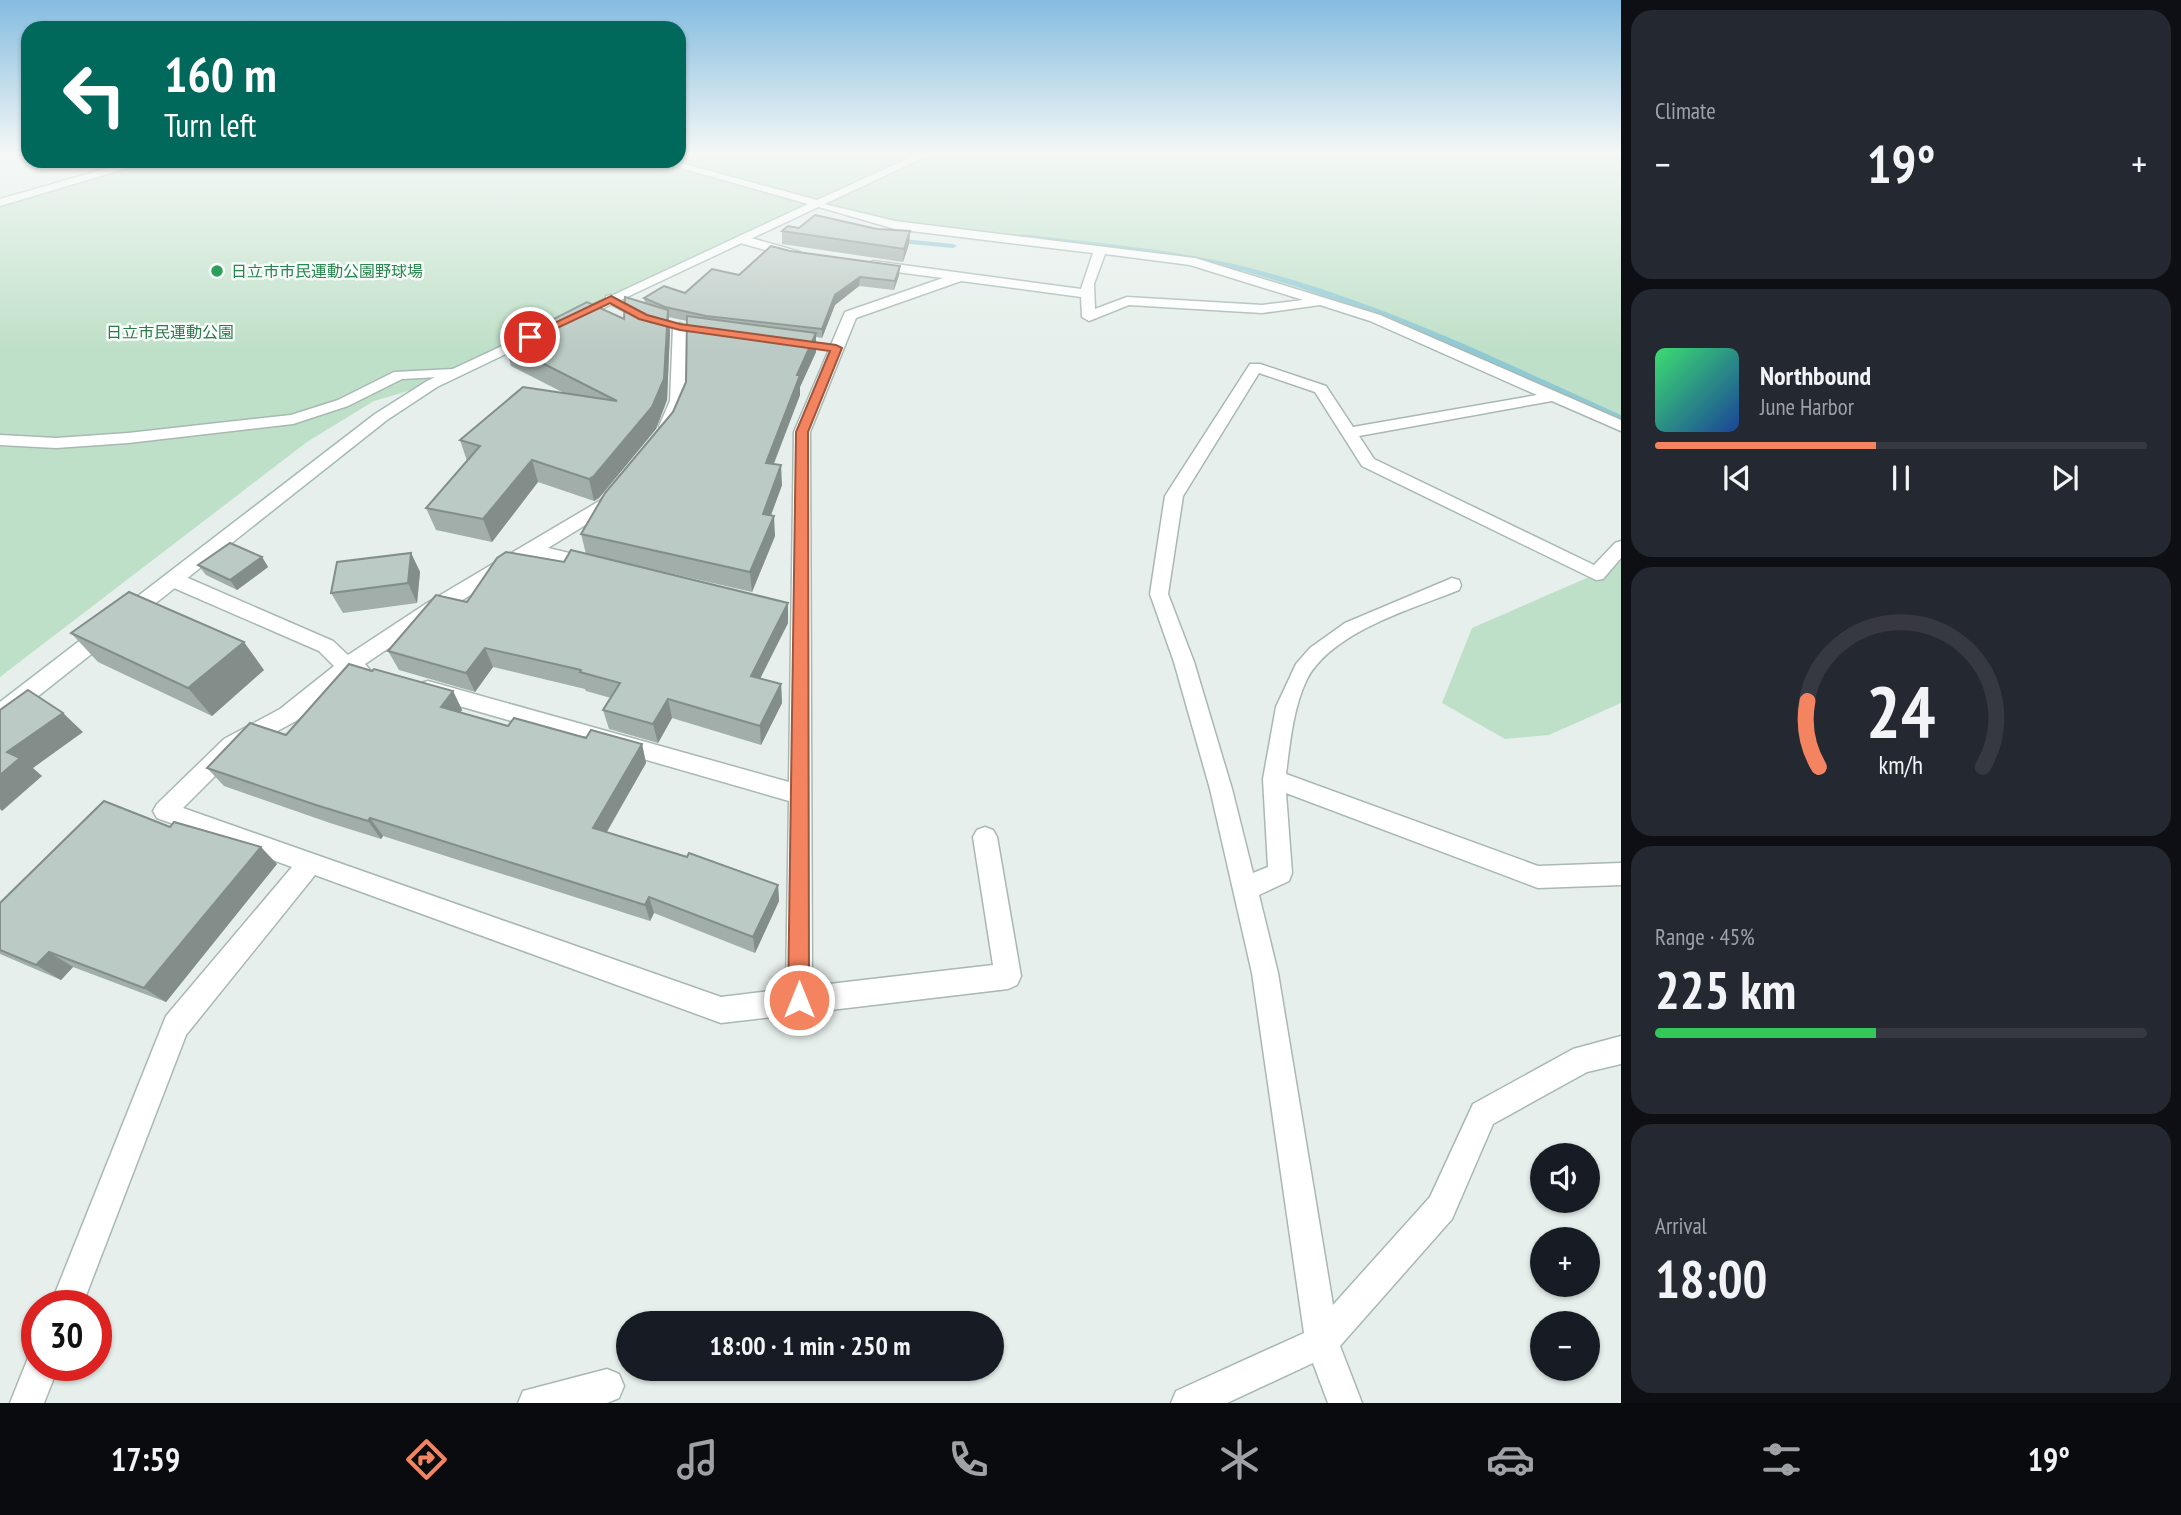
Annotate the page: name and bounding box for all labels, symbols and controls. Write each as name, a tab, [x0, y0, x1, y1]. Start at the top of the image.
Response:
text: 160 m	[164, 42, 277, 106]
icon: left	[49, 49, 140, 140]
text: Climate	[1655, 96, 1716, 125]
text: Turn left	[164, 104, 256, 146]
text: 19°	[1867, 130, 1935, 197]
text: −	[1655, 139, 1671, 188]
text: +	[2131, 139, 2147, 188]
place label: 日立市市民運動公園野球場	[231, 261, 423, 281]
marker: 日立市市民運動公園野球場	[209, 263, 225, 279]
pin	[500, 307, 560, 367]
icon: arrive	[511, 318, 549, 356]
park label: 日立市民運動公園	[106, 322, 234, 342]
text: Northbound	[1760, 359, 1871, 392]
text: June Harbor	[1760, 392, 1854, 421]
icon: previous	[1718, 459, 1756, 497]
icon: pause	[1882, 459, 1920, 497]
icon: next	[2046, 459, 2084, 497]
text: 24	[1866, 664, 1936, 758]
text: km/h	[1879, 749, 1923, 781]
text: Range · 45%	[1655, 922, 1755, 951]
text: 225 km	[1655, 956, 1796, 1023]
position arrow	[762, 963, 836, 1037]
map controls	[1530, 1143, 1600, 1381]
button: sound	[1530, 1143, 1600, 1213]
text: Arrival	[1655, 1211, 1707, 1240]
button: +	[1530, 1227, 1600, 1297]
text: 18:00	[1655, 1245, 1767, 1312]
speed limit sign: 30	[21, 1290, 112, 1381]
button: −	[1530, 1311, 1600, 1381]
text: 18:00 · 1 min · 250 m	[710, 1329, 910, 1362]
icon: directions	[402, 1435, 451, 1484]
icon: music	[673, 1435, 722, 1484]
icon: phone	[944, 1435, 993, 1484]
icon: climate	[1215, 1435, 1264, 1484]
icon: car	[1486, 1435, 1535, 1484]
icon: filters	[1757, 1435, 1806, 1484]
text: 17:59	[111, 1438, 180, 1480]
text: 19°	[2028, 1438, 2070, 1480]

